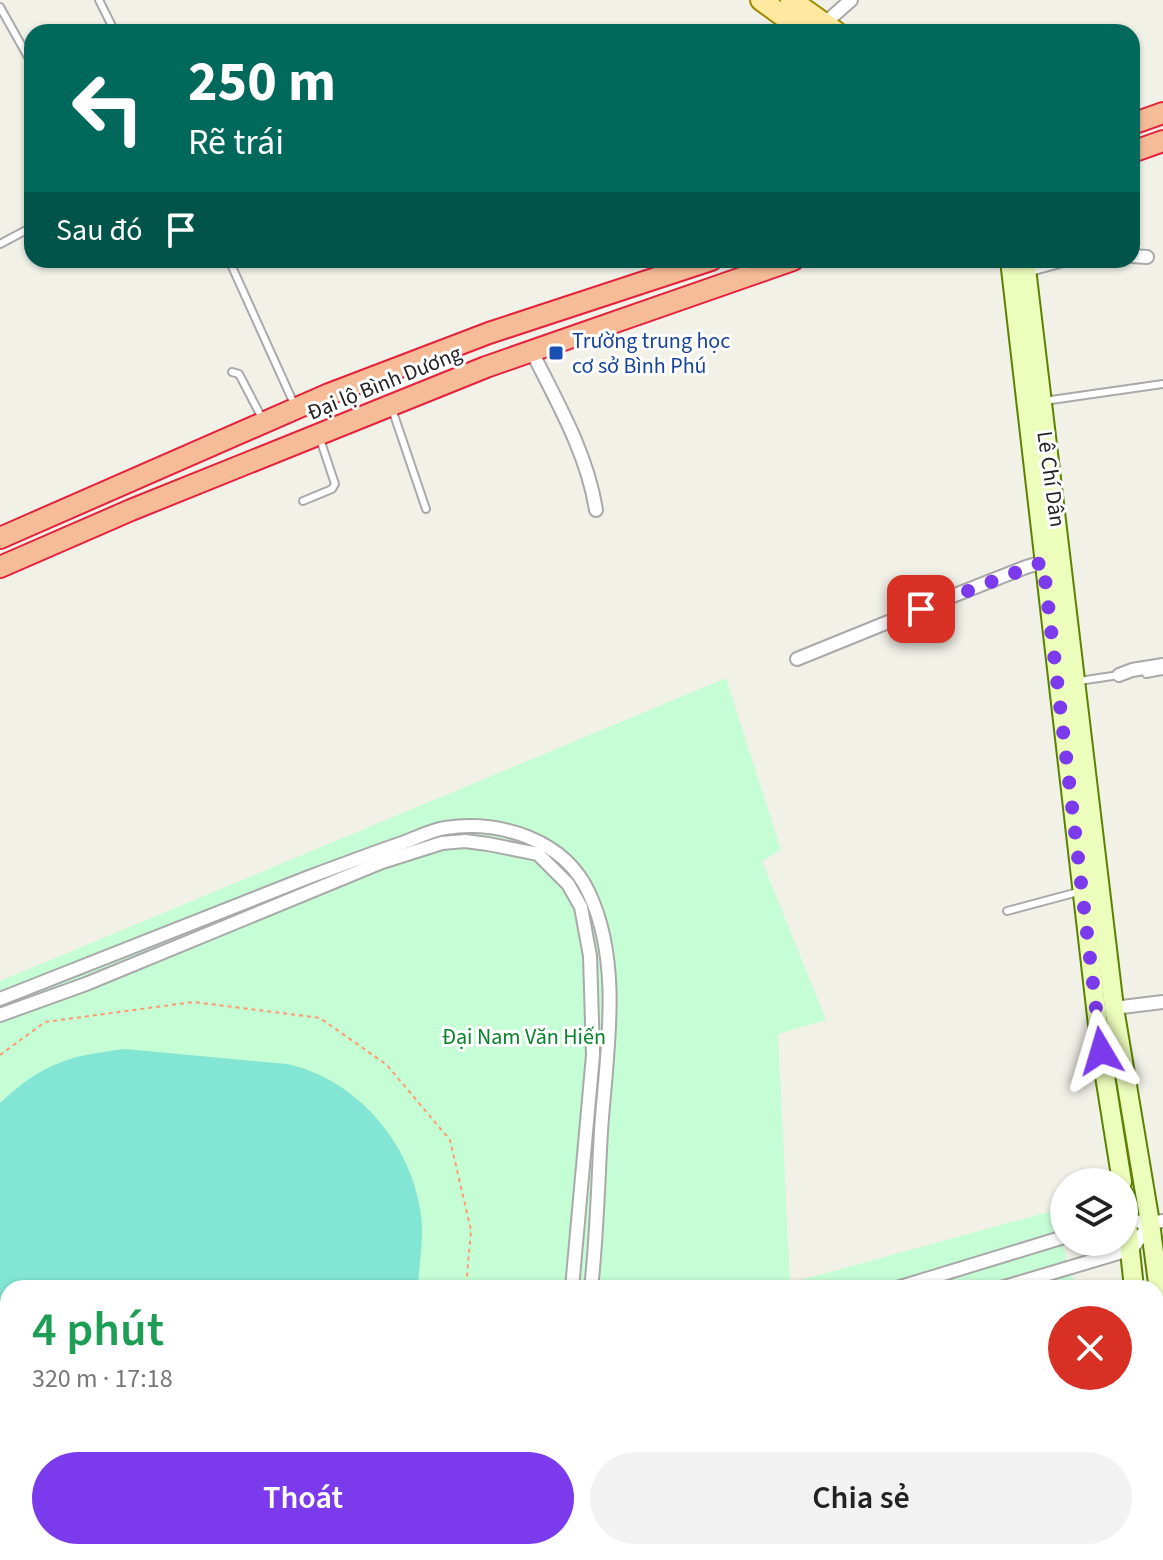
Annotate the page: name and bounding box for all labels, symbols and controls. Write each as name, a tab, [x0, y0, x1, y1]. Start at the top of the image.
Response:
text: 250 m	[188, 43, 336, 122]
icon: left	[56, 56, 160, 160]
text: Rẽ trái	[188, 117, 284, 168]
icon: arrive	[159, 208, 203, 252]
text: Sau đó	[56, 209, 143, 252]
place label: Trường trung học cơ sở Bình Phú	[572, 325, 730, 382]
street label: Đại lộ Bình Dương	[302, 337, 466, 429]
marker: Trường trung học cơ sở Bình Phú	[547, 344, 565, 362]
street label: Lê Chí Dân	[1028, 429, 1074, 529]
pin	[887, 575, 955, 643]
icon: arrive	[899, 587, 943, 631]
position arrow	[1059, 1009, 1143, 1093]
park label: Đại Nam Văn Hiến	[442, 1021, 606, 1053]
map controls	[1050, 1168, 1138, 1256]
button: layers	[1050, 1168, 1138, 1256]
text: 4 phút	[32, 1296, 164, 1364]
button: close	[1048, 1306, 1132, 1390]
text: 320 m · 17:18	[32, 1360, 173, 1397]
button: Thoát	[32, 1452, 574, 1544]
button: Chia sẻ	[590, 1452, 1132, 1544]

